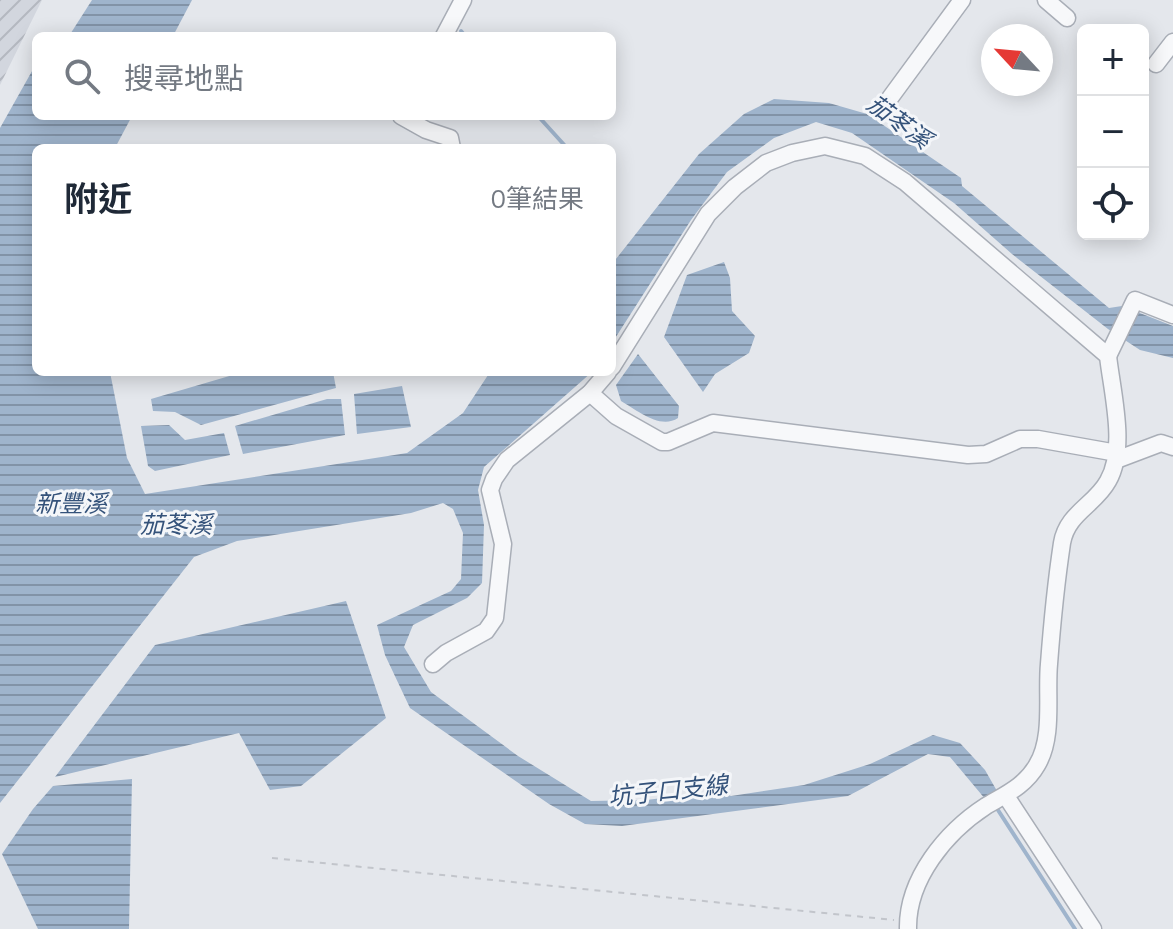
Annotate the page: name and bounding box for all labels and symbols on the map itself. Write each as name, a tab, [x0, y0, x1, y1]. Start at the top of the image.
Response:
north arrow	[981, 24, 1053, 96]
water label: 茄苳溪	[862, 88, 940, 156]
water label: 新豐溪	[35, 488, 110, 518]
water label: 茄苳溪	[140, 509, 215, 539]
water label: 坑子口支線	[607, 769, 732, 811]

